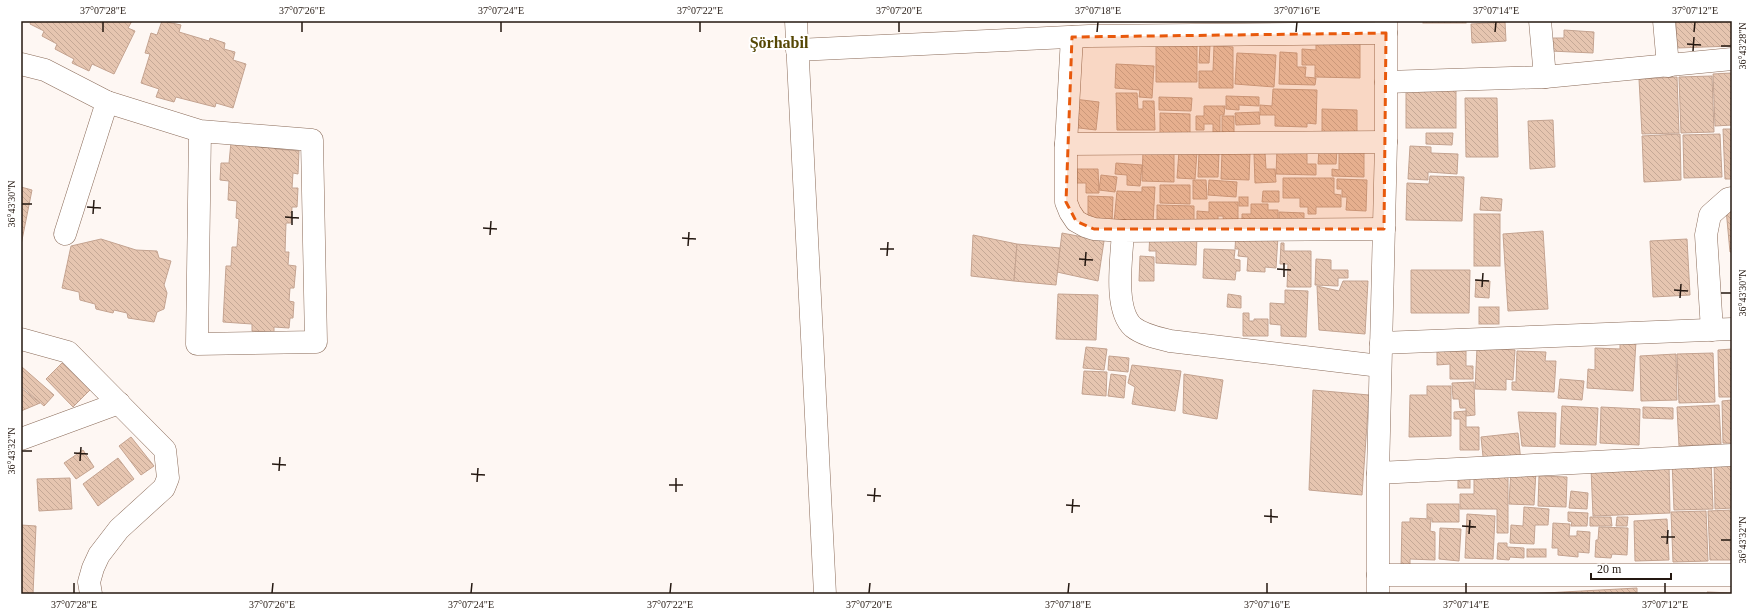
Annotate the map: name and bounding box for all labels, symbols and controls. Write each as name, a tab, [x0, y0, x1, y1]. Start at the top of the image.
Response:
text: 37°07'28"E	[80, 5, 126, 16]
text: 37°07'26"E	[279, 5, 325, 16]
text: 37°07'24"E	[478, 5, 524, 16]
text: 37°07'22"E	[677, 5, 723, 16]
text: 37°07'20"E	[876, 5, 922, 16]
text: 37°07'18"E	[1075, 5, 1121, 16]
text: 37°07'16"E	[1274, 5, 1320, 16]
text: 37°07'14"E	[1473, 5, 1519, 16]
text: 37°07'12"E	[1672, 5, 1718, 16]
text: 36°43'28"N	[1737, 22, 1748, 70]
district label: Şörhabil	[750, 34, 809, 52]
text: 36°43'30"N	[6, 180, 17, 228]
text: 36°43'30"N	[1737, 269, 1748, 317]
text: 36°43'32"N	[6, 427, 17, 475]
text: 36°43'32"N	[1737, 516, 1748, 564]
scale bar	[1591, 555, 1671, 581]
text: 20 m	[1597, 562, 1622, 576]
text: 37°07'28"E	[51, 599, 97, 610]
text: 37°07'26"E	[249, 599, 295, 610]
text: 37°07'24"E	[448, 599, 494, 610]
text: 37°07'22"E	[647, 599, 693, 610]
text: 37°07'20"E	[846, 599, 892, 610]
text: 37°07'18"E	[1045, 599, 1091, 610]
text: 37°07'16"E	[1244, 599, 1290, 610]
text: 37°07'14"E	[1443, 599, 1489, 610]
text: 37°07'12"E	[1642, 599, 1688, 610]

